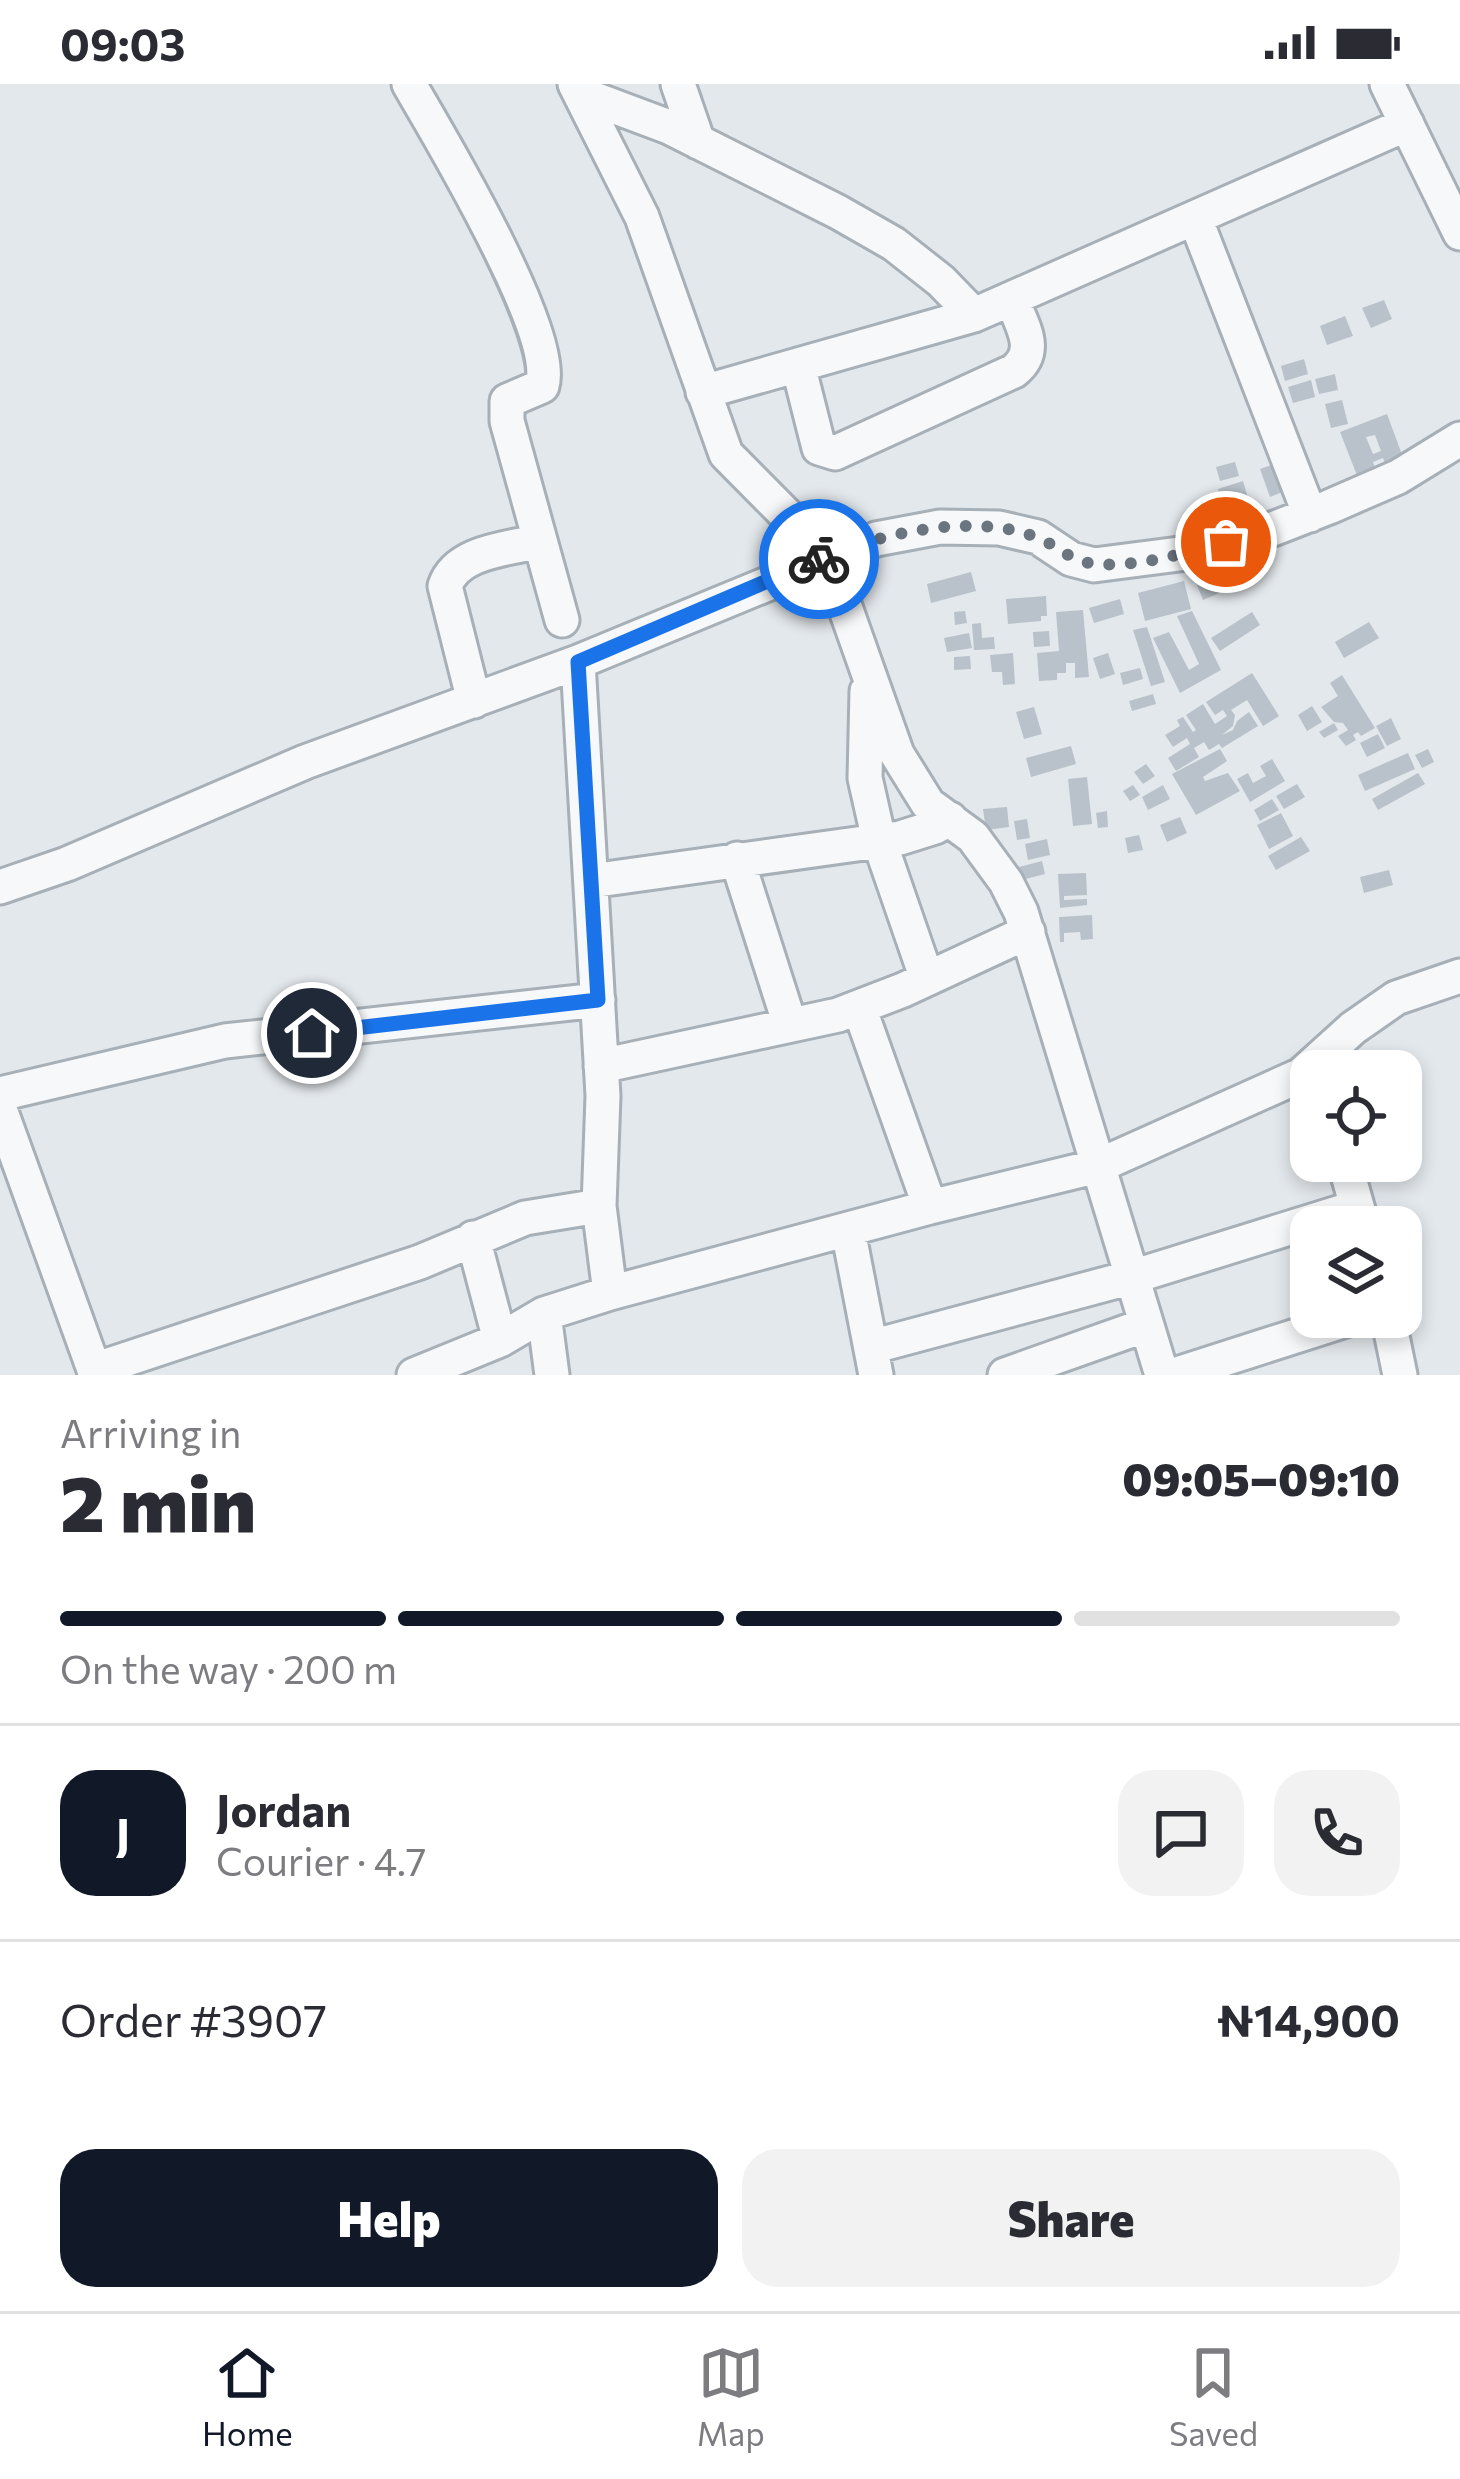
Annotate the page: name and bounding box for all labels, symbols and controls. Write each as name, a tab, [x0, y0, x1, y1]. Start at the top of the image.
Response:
text: 09:03	[60, 15, 185, 70]
pin	[1175, 491, 1277, 593]
courier	[759, 499, 879, 619]
icon: bag	[1193, 509, 1259, 575]
icon: bike	[786, 526, 852, 592]
pin	[261, 982, 363, 1084]
icon: home	[279, 1000, 345, 1066]
map controls	[1290, 1050, 1422, 1338]
button: locate	[1290, 1050, 1422, 1182]
button: layers	[1290, 1206, 1422, 1338]
text: Arriving in	[60, 1408, 241, 1456]
text: 09:05–09:10	[1122, 1450, 1400, 1505]
text: 2 min	[60, 1453, 256, 1548]
text: On the way · 200 m	[60, 1644, 397, 1692]
button: chat	[1118, 1770, 1244, 1896]
button: phone	[1274, 1770, 1400, 1896]
text: Jordan	[216, 1781, 351, 1836]
text: J	[116, 1805, 130, 1860]
text: Courier · 4.7	[216, 1836, 426, 1884]
text: Order #3907	[60, 1991, 327, 2046]
text: ₦14,900	[1217, 1991, 1400, 2046]
button: Help	[60, 2149, 718, 2287]
button: Share	[742, 2149, 1400, 2287]
tab: Home	[202, 2340, 293, 2453]
tab: Map	[697, 2340, 765, 2453]
tab: Saved	[1169, 2340, 1258, 2453]

